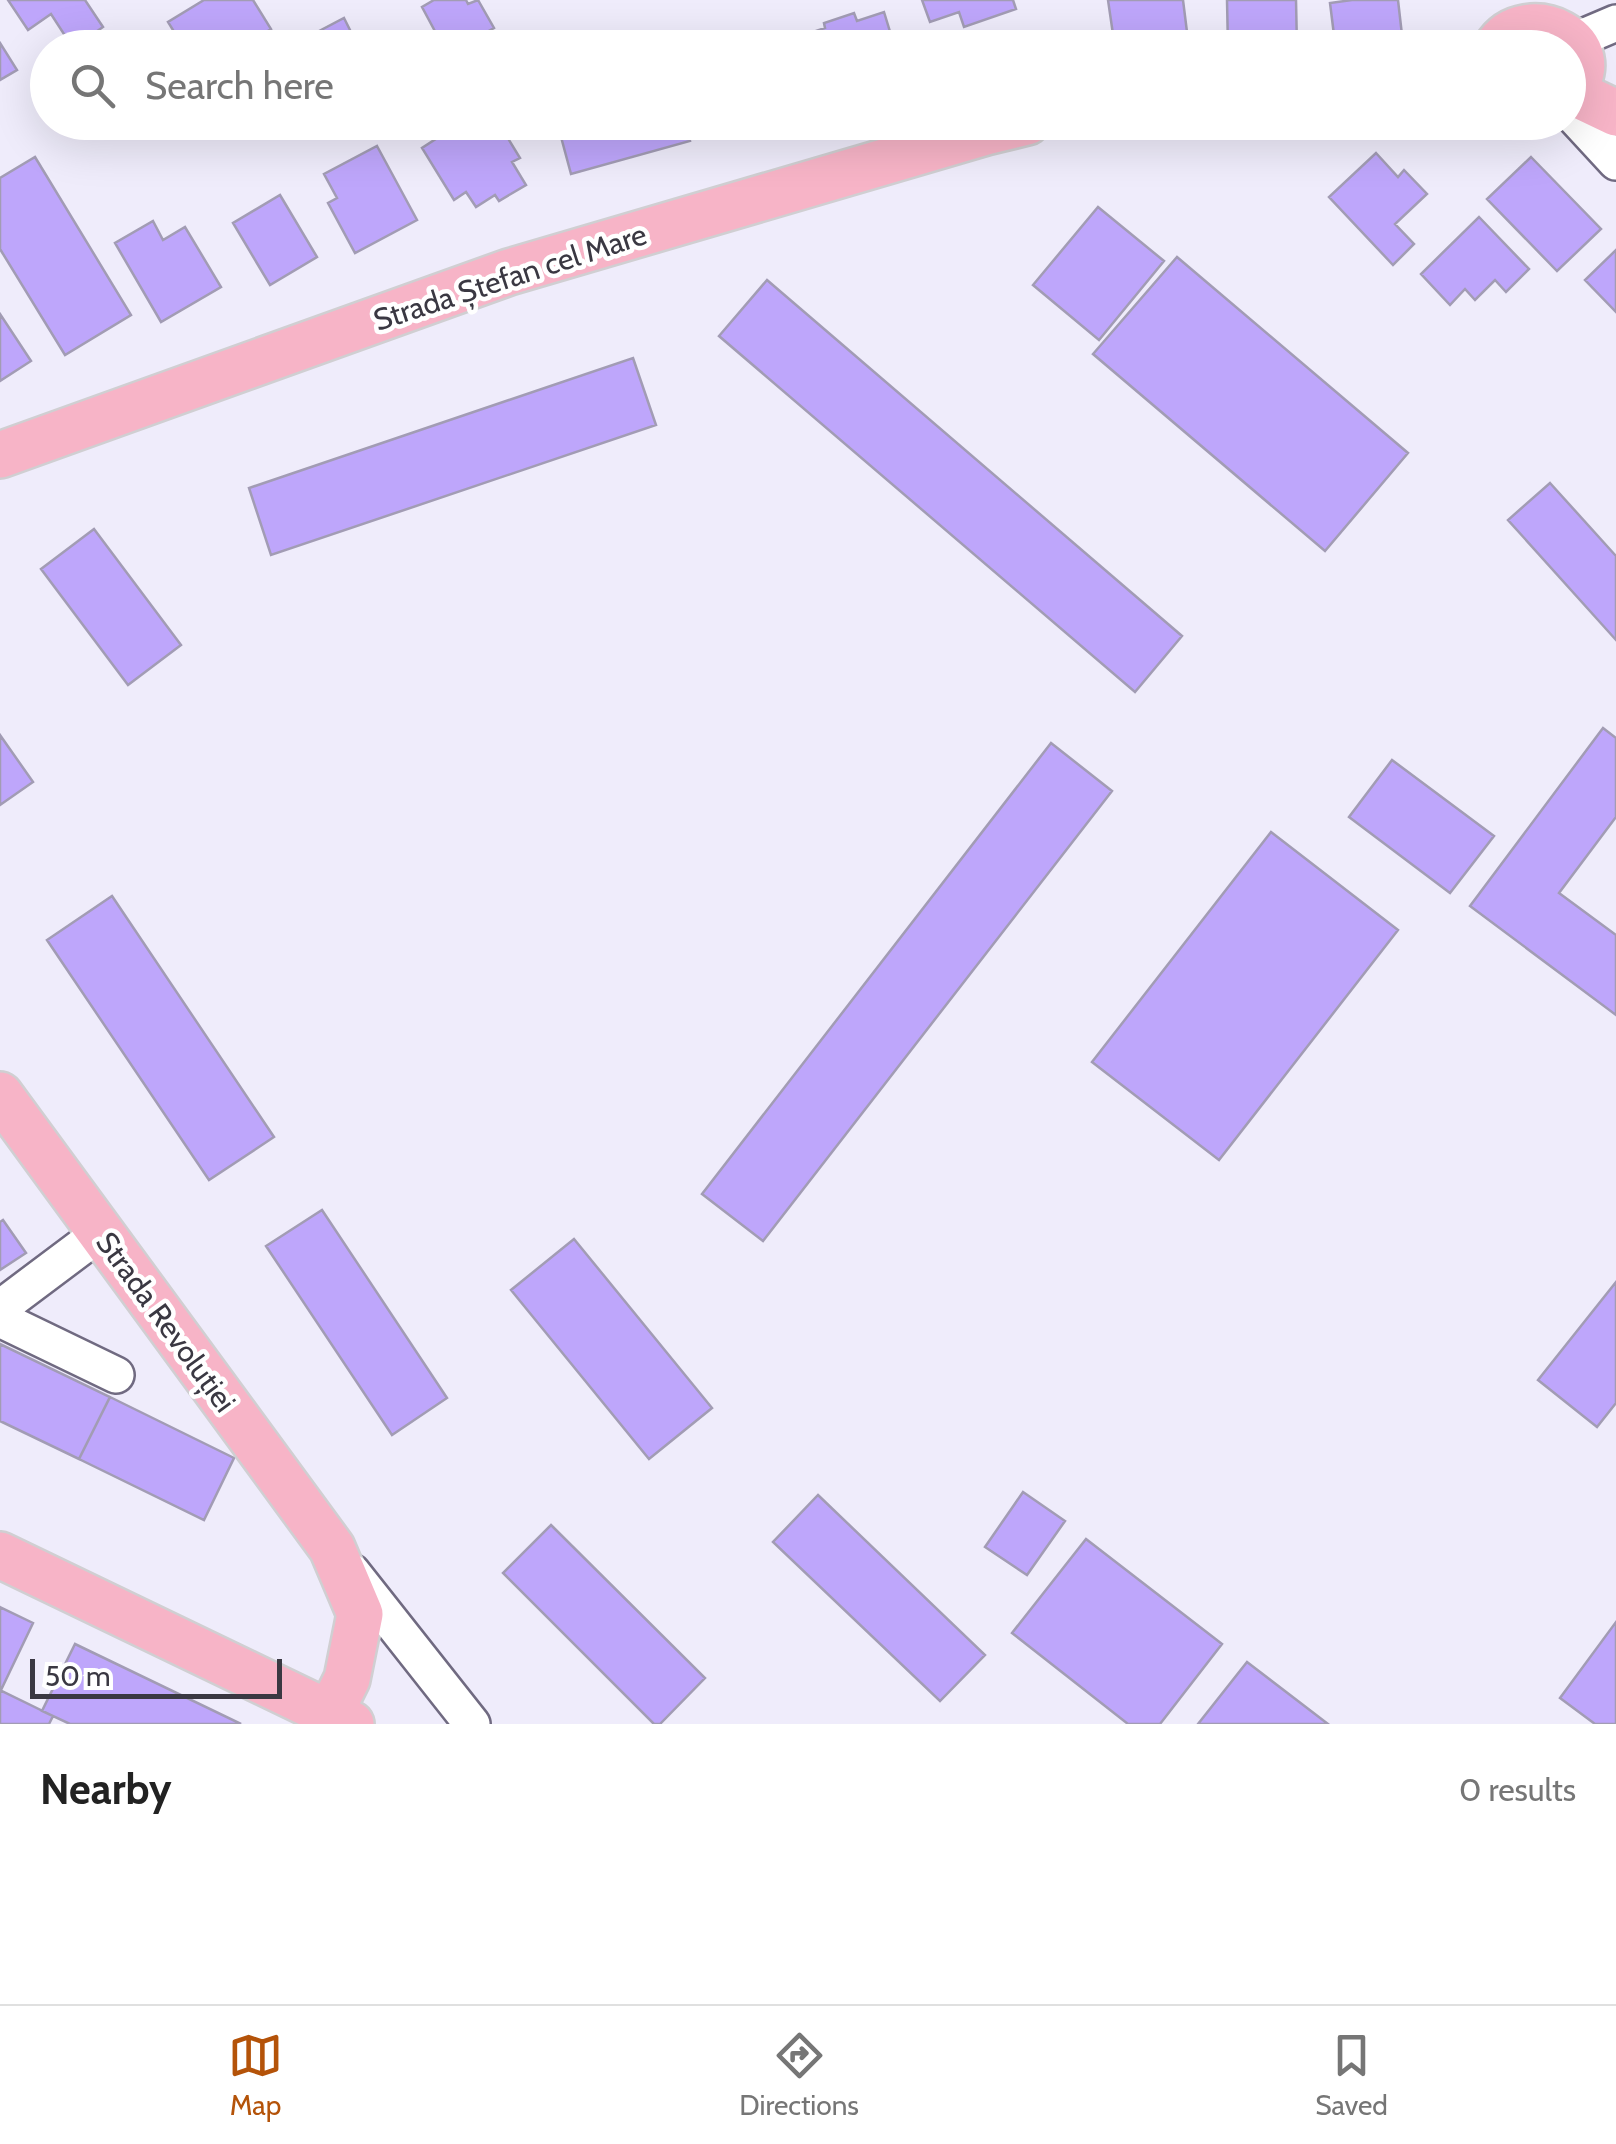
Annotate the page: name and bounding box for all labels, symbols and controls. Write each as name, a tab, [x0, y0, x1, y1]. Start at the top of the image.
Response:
search box	[30, 30, 1586, 140]
icon: search	[65, 58, 120, 113]
text: Search here	[145, 62, 334, 109]
street label: Strada Ștefan cel Mare	[369, 215, 651, 340]
street label: Strada Revoluției	[88, 1225, 244, 1420]
scale bar	[30, 1654, 282, 1698]
text: 50 m	[45, 1659, 111, 1693]
text: Nearby	[40, 1763, 172, 1815]
text: 0 results	[1459, 1770, 1576, 1809]
tab: Map	[228, 2028, 283, 2122]
tab: Directions	[739, 2028, 859, 2122]
tab: Saved	[1315, 2028, 1388, 2122]

